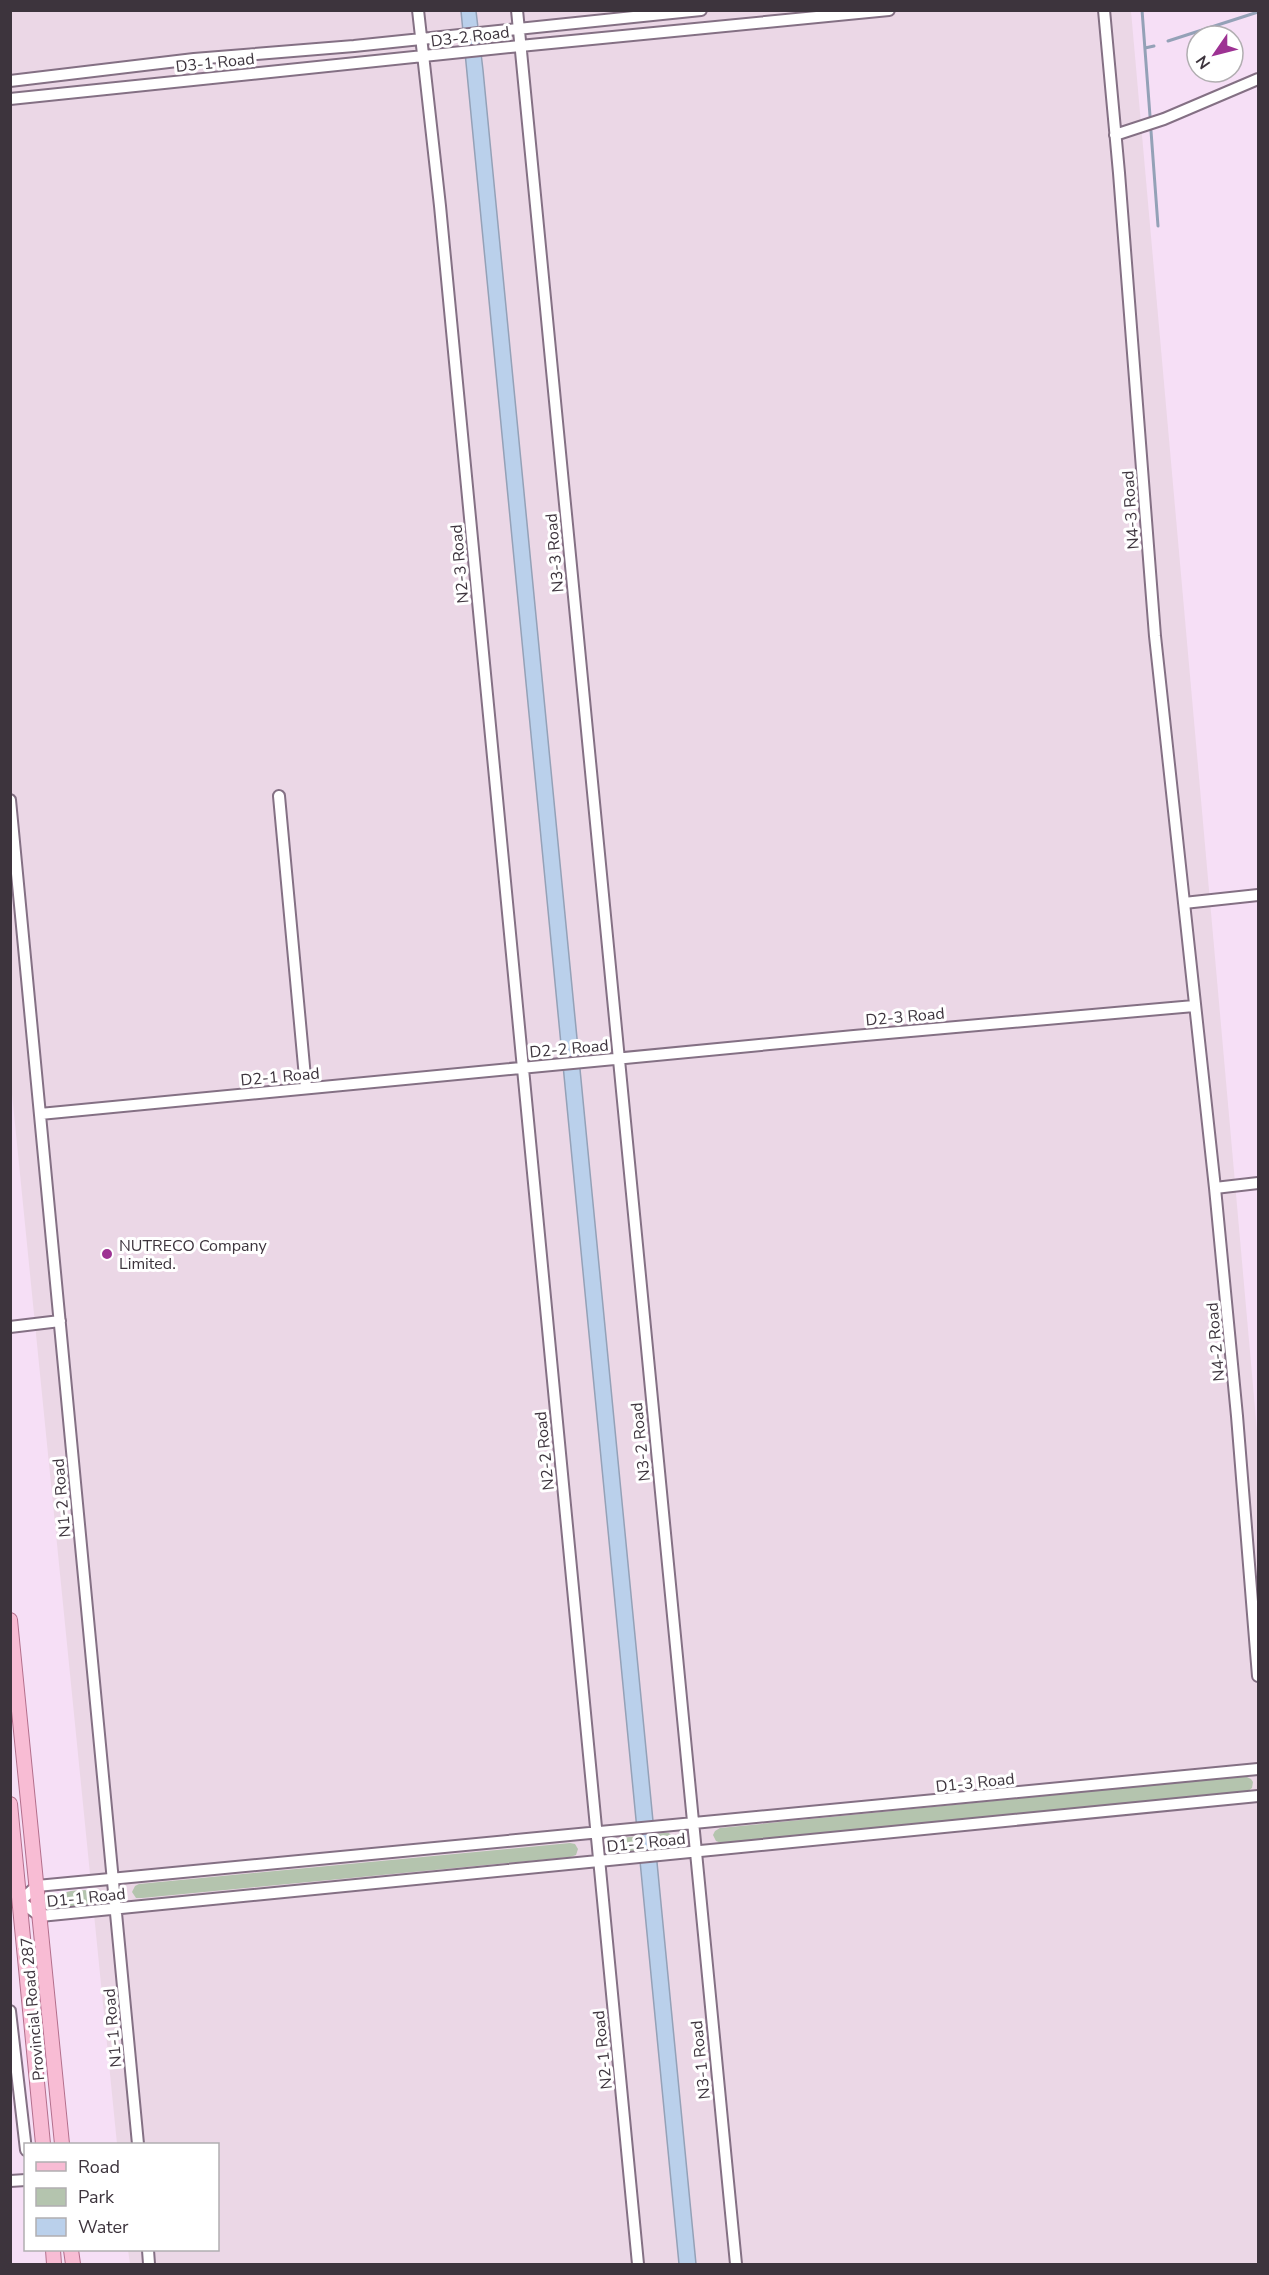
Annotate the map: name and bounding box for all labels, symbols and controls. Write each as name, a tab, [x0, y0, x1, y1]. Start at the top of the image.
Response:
street label: D3-2 Road	[429, 21, 511, 53]
north arrow	[1185, 24, 1245, 84]
street label: D3-1 Road	[175, 48, 256, 78]
text: N	[1191, 51, 1216, 73]
street label: N4-3 Road	[1117, 470, 1145, 550]
street label: N3-3 Road	[541, 513, 569, 593]
street label: N2-3 Road	[446, 524, 474, 604]
street label: D2-3 Road	[865, 1003, 945, 1031]
street label: D2-2 Road	[529, 1035, 609, 1063]
street label: D2-1 Road	[240, 1063, 320, 1091]
place label: NUTRECO Company Limited.	[119, 1235, 268, 1275]
marker: NUTRECO Company Limited.	[100, 1247, 114, 1261]
street label: N4-2 Road	[1202, 1302, 1230, 1382]
street label: N3-2 Road	[626, 1401, 656, 1482]
street label: N2-2 Road	[530, 1410, 560, 1491]
street label: N1-2 Road	[48, 1458, 76, 1538]
street label: D1-3 Road	[935, 1768, 1016, 1798]
street label: D1-2 Road	[606, 1828, 687, 1858]
street label: D1-1 Road	[46, 1883, 127, 1913]
street label: Provincial Road 287	[16, 1936, 50, 2082]
street label: N1-1 Road	[99, 1988, 127, 2068]
street label: N2-1 Road	[588, 2009, 618, 2090]
street label: N3-1 Road	[686, 2019, 716, 2100]
legend	[24, 2143, 219, 2251]
text: Road	[78, 2155, 120, 2179]
text: Park	[78, 2185, 115, 2209]
text: Water	[78, 2215, 129, 2239]

